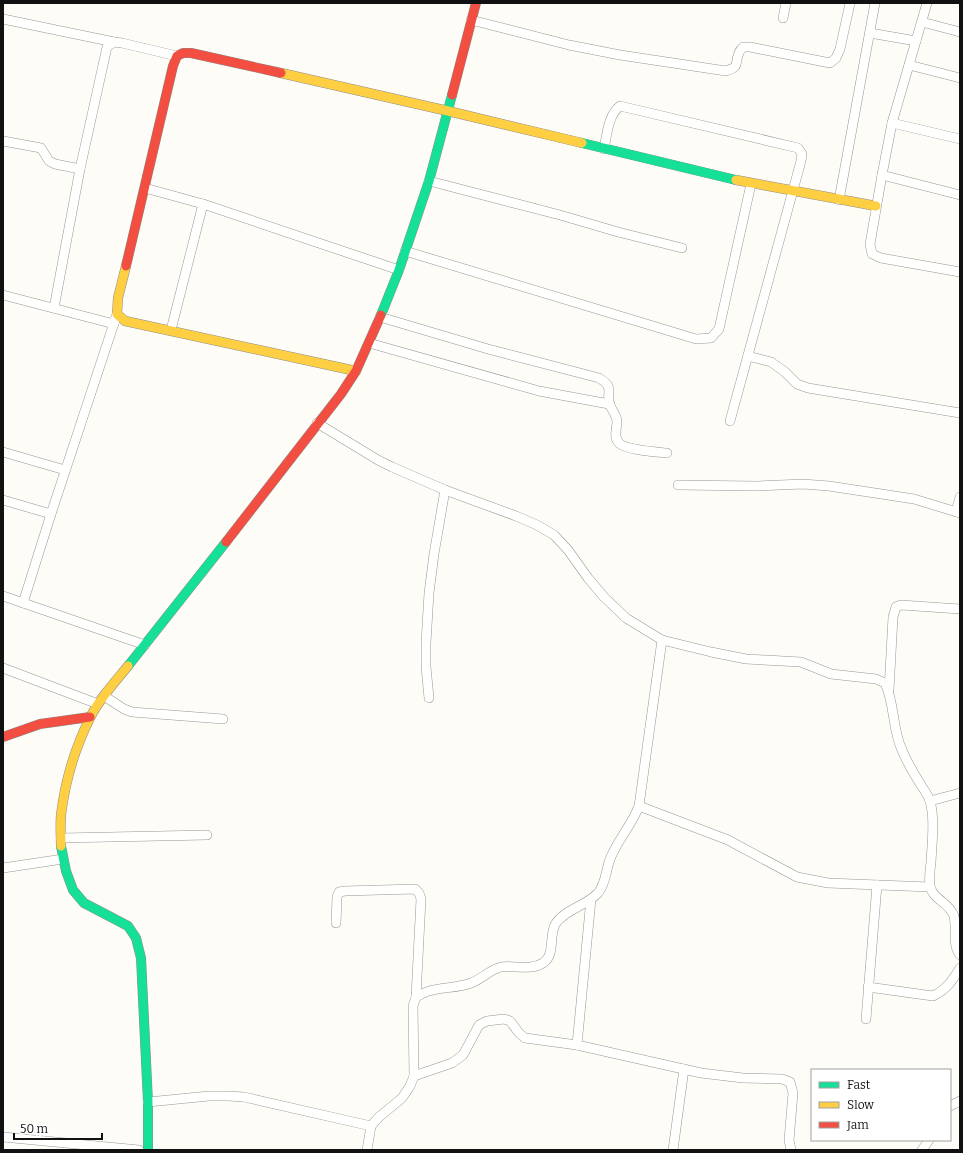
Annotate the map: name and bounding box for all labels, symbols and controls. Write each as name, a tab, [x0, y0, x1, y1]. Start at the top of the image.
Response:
legend	[811, 1069, 951, 1141]
text: Fast	[847, 1078, 871, 1092]
text: Slow	[847, 1098, 874, 1112]
scale bar	[14, 1115, 102, 1141]
text: Jam	[846, 1118, 869, 1132]
text: 50 m	[20, 1122, 49, 1136]

